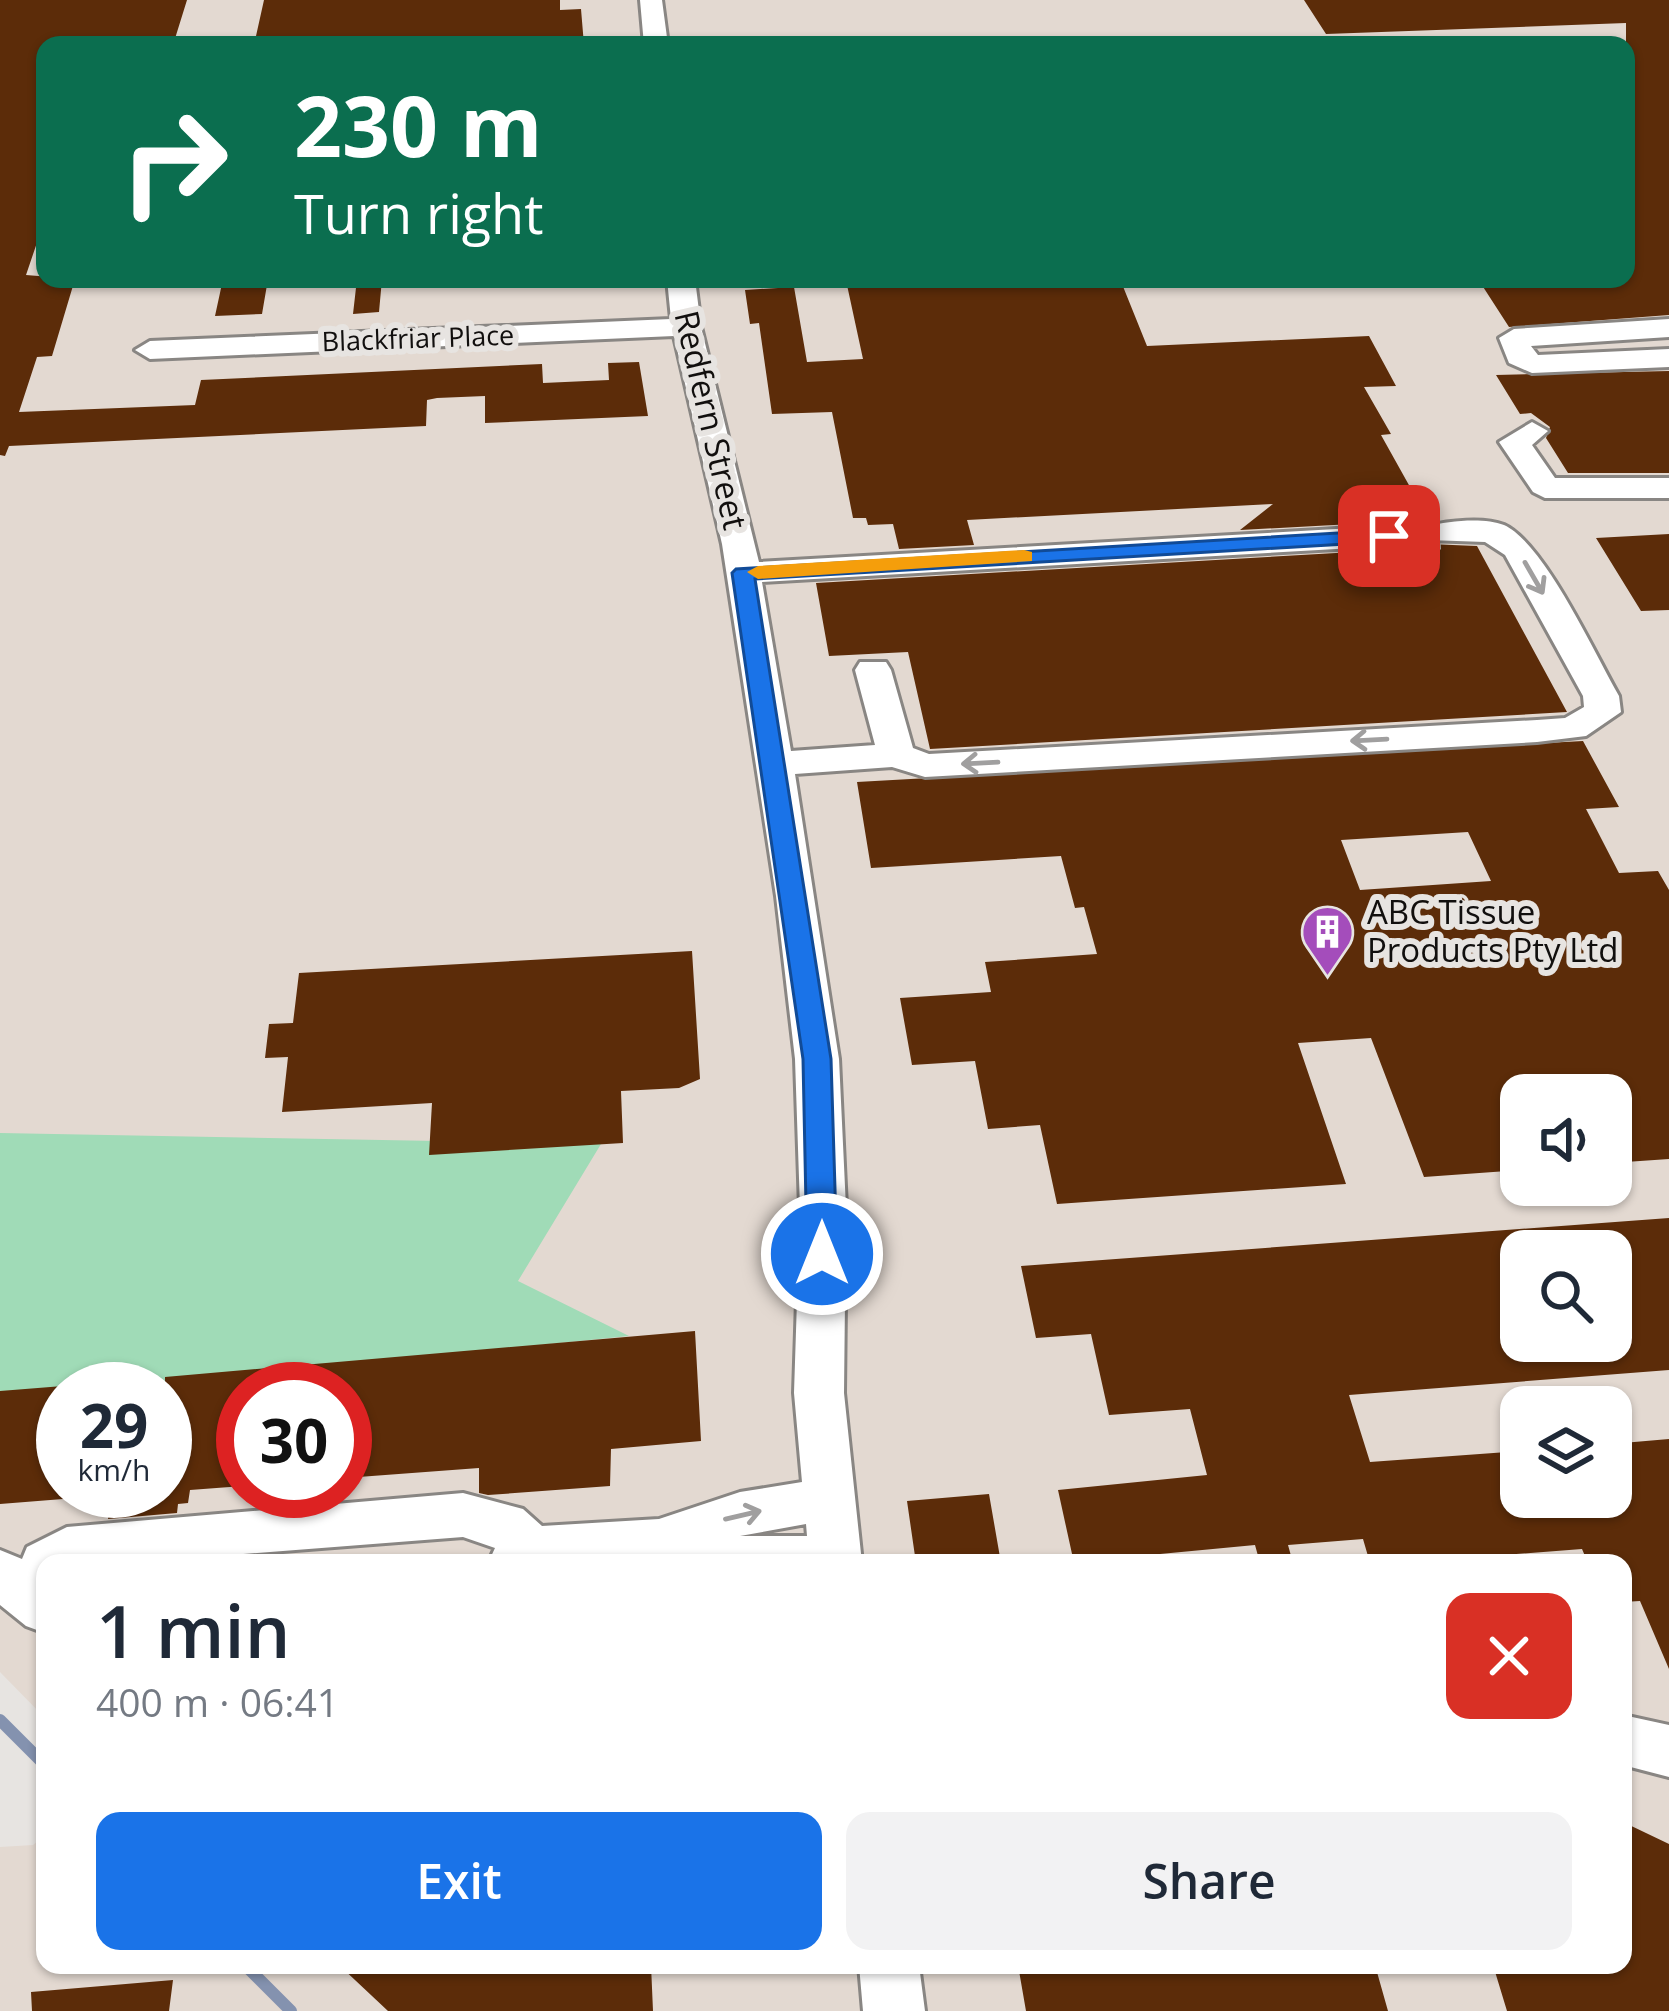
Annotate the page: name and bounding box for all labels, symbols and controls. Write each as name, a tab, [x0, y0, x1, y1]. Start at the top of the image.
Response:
text: 230 m	[294, 67, 542, 182]
icon: right	[96, 84, 252, 240]
text: Turn right	[294, 176, 543, 250]
street label: Redfern Street	[664, 306, 759, 534]
street label: Blackfriar Place	[321, 316, 515, 359]
pin	[1338, 485, 1440, 587]
icon: arrive	[1356, 503, 1422, 569]
one-way arrow	[1523, 560, 1547, 595]
one-way arrow	[1350, 729, 1389, 752]
one-way arrow	[961, 752, 1000, 775]
place label: ABC Tissue Products Pty Ltd	[1367, 889, 1618, 972]
building icon: ABC Tissue Products Pty Ltd	[1300, 903, 1356, 977]
map controls	[1500, 1074, 1632, 1518]
button: sound	[1500, 1074, 1632, 1206]
position arrow	[759, 1191, 885, 1317]
button: search	[1500, 1230, 1632, 1362]
speed limit sign: 30	[216, 1362, 372, 1518]
text: 29	[80, 1384, 148, 1466]
button: layers	[1500, 1386, 1632, 1518]
text: km/h	[78, 1449, 150, 1490]
one-way arrow	[724, 1503, 762, 1525]
text: 1 min	[96, 1581, 290, 1679]
button: close	[1446, 1593, 1572, 1719]
text: 400 m · 06:41	[96, 1675, 339, 1728]
button: Exit	[96, 1812, 822, 1950]
button: Share	[846, 1812, 1572, 1950]

